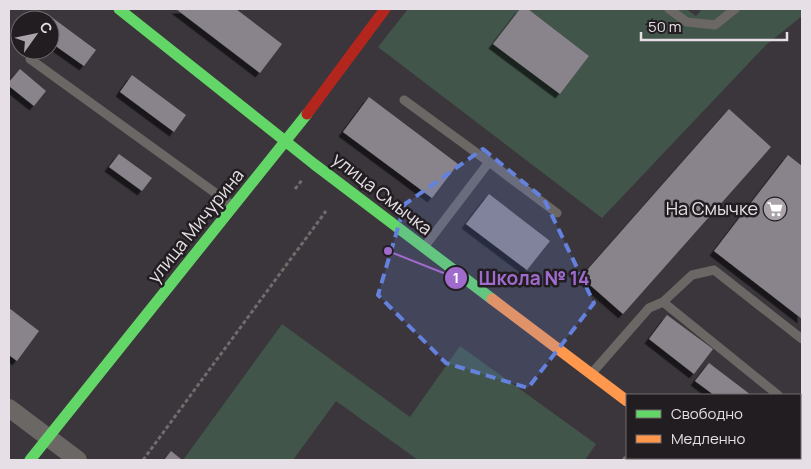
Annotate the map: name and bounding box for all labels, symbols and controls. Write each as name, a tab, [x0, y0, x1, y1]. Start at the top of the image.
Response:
north arrow	[10, 10, 60, 60]
scale bar	[641, 10, 787, 42]
text: 50 m	[648, 16, 682, 37]
text: С	[36, 18, 57, 37]
street label: улица Смычка	[328, 147, 438, 240]
street label: улица Мичурина	[142, 163, 249, 288]
place label: На Смычке	[666, 196, 758, 220]
supermarket icon: На Смычке	[762, 196, 788, 222]
callout: Школа № 14	[443, 261, 599, 295]
text: Школа № 14	[478, 265, 590, 291]
text: 1	[453, 267, 459, 288]
legend	[626, 394, 801, 459]
text: Свободно	[671, 403, 743, 424]
text: Медленно	[671, 428, 745, 449]

